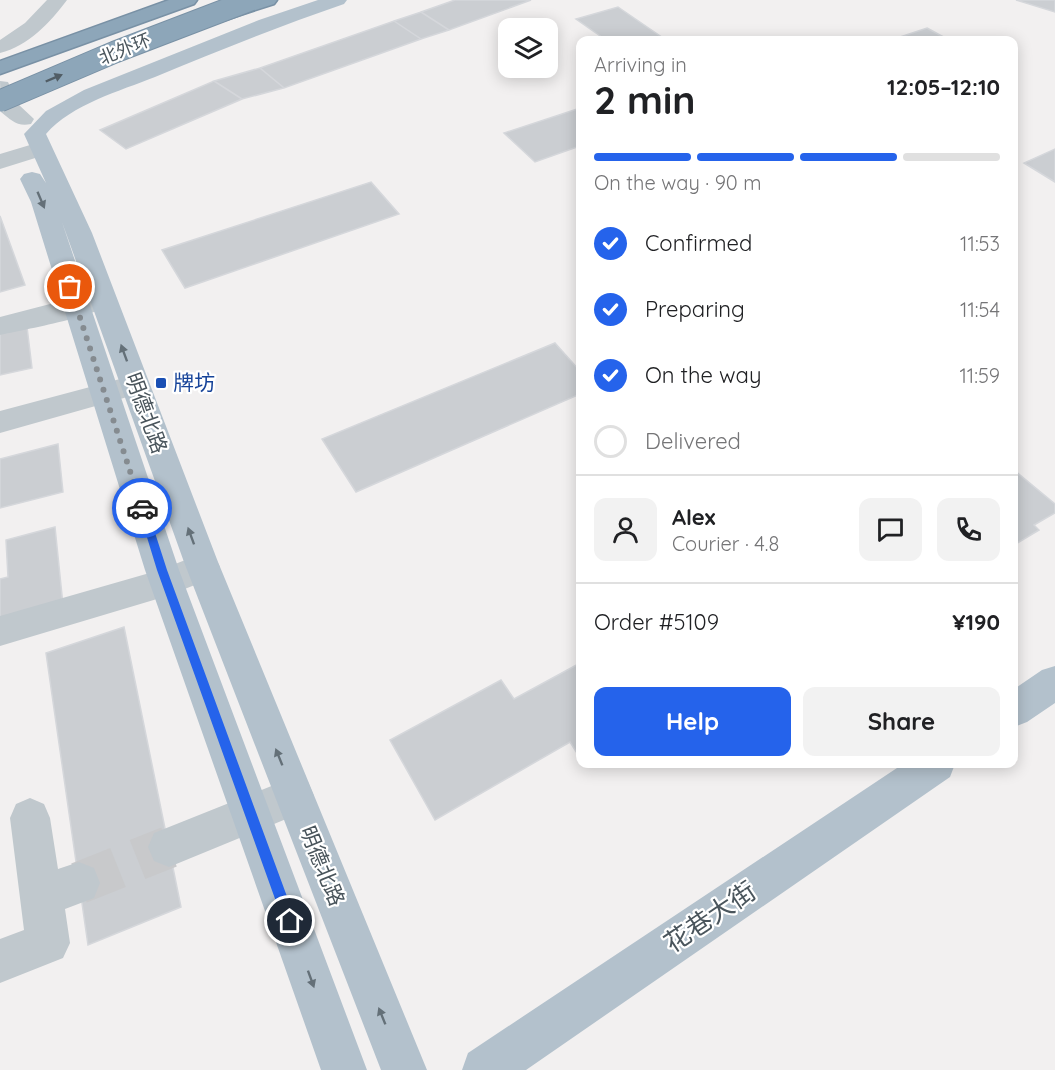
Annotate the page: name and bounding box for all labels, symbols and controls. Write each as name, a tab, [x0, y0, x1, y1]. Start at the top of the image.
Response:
map controls	[498, 18, 558, 78]
button: layers	[498, 18, 558, 78]
street label: 北外环	[95, 28, 154, 69]
text: Arriving in	[594, 52, 687, 77]
one-way arrow	[45, 73, 63, 83]
text: 12:05–12:10	[887, 73, 1000, 101]
text: 2 min	[594, 75, 696, 124]
text: On the way · 90 m	[594, 170, 761, 195]
one-way arrow	[36, 191, 46, 209]
icon: check	[594, 227, 627, 260]
text: Confirmed	[645, 229, 752, 257]
text: 11:53	[960, 231, 1000, 256]
pin	[44, 261, 95, 312]
icon: bag	[53, 270, 86, 303]
icon: check	[594, 293, 627, 326]
text: Preparing	[645, 295, 745, 323]
text: 11:54	[960, 297, 1000, 322]
one-way arrow	[118, 344, 128, 362]
icon: check	[594, 359, 627, 392]
text: On the way	[645, 361, 761, 389]
text: 11:59	[959, 363, 1000, 388]
street label: 明德北路	[120, 369, 174, 457]
place label: 牌坊	[173, 369, 215, 395]
marker: 牌坊	[154, 376, 168, 390]
text: Delivered	[645, 427, 741, 455]
courier	[112, 478, 172, 538]
icon: car	[126, 492, 159, 525]
button: person	[594, 498, 657, 561]
button: chat	[859, 498, 922, 561]
button: phone	[937, 498, 1000, 561]
text: Alex	[672, 503, 715, 531]
one-way arrow	[186, 527, 196, 545]
text: Courier · 4.8	[672, 531, 779, 556]
text: Order #5109	[594, 608, 719, 636]
text: ¥190	[952, 608, 1000, 636]
button: Help	[594, 687, 791, 756]
button: Share	[803, 687, 1000, 756]
one-way arrow	[274, 747, 284, 765]
street label: 明德北路	[295, 822, 351, 909]
street label: 花巷大街	[657, 874, 762, 959]
pin	[264, 895, 315, 946]
icon: home	[273, 904, 306, 937]
one-way arrow	[307, 970, 317, 988]
one-way arrow	[377, 1006, 387, 1024]

